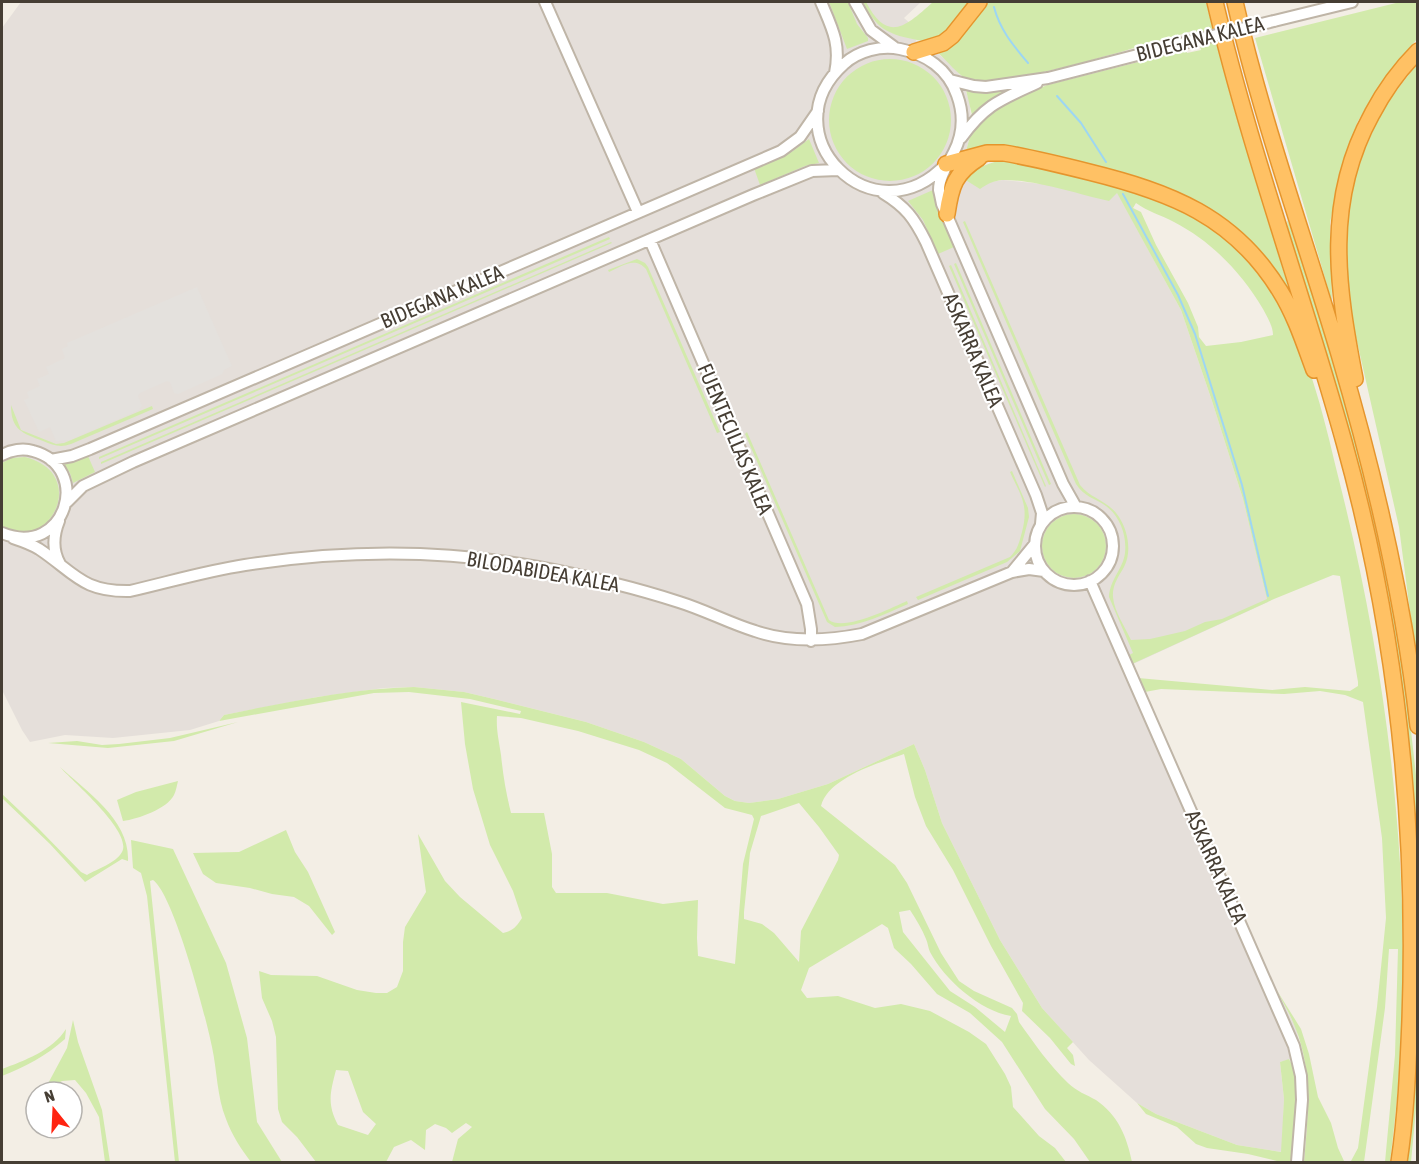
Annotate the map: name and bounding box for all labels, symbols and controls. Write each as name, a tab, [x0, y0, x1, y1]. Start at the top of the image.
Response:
street label: BIDEGANA KALEA	[1133, 10, 1267, 66]
street label: BIDEGANA KALEA	[377, 259, 507, 333]
street label: ASKARRA KALEA	[939, 289, 1009, 411]
street label: FUENTECILLAS KALEA	[693, 360, 779, 518]
street label: BILODABIDEA KALEA	[465, 546, 622, 596]
street label: ASKARRA KALEA	[1181, 806, 1253, 928]
north arrow	[24, 1080, 84, 1140]
text: N	[42, 1086, 57, 1106]

